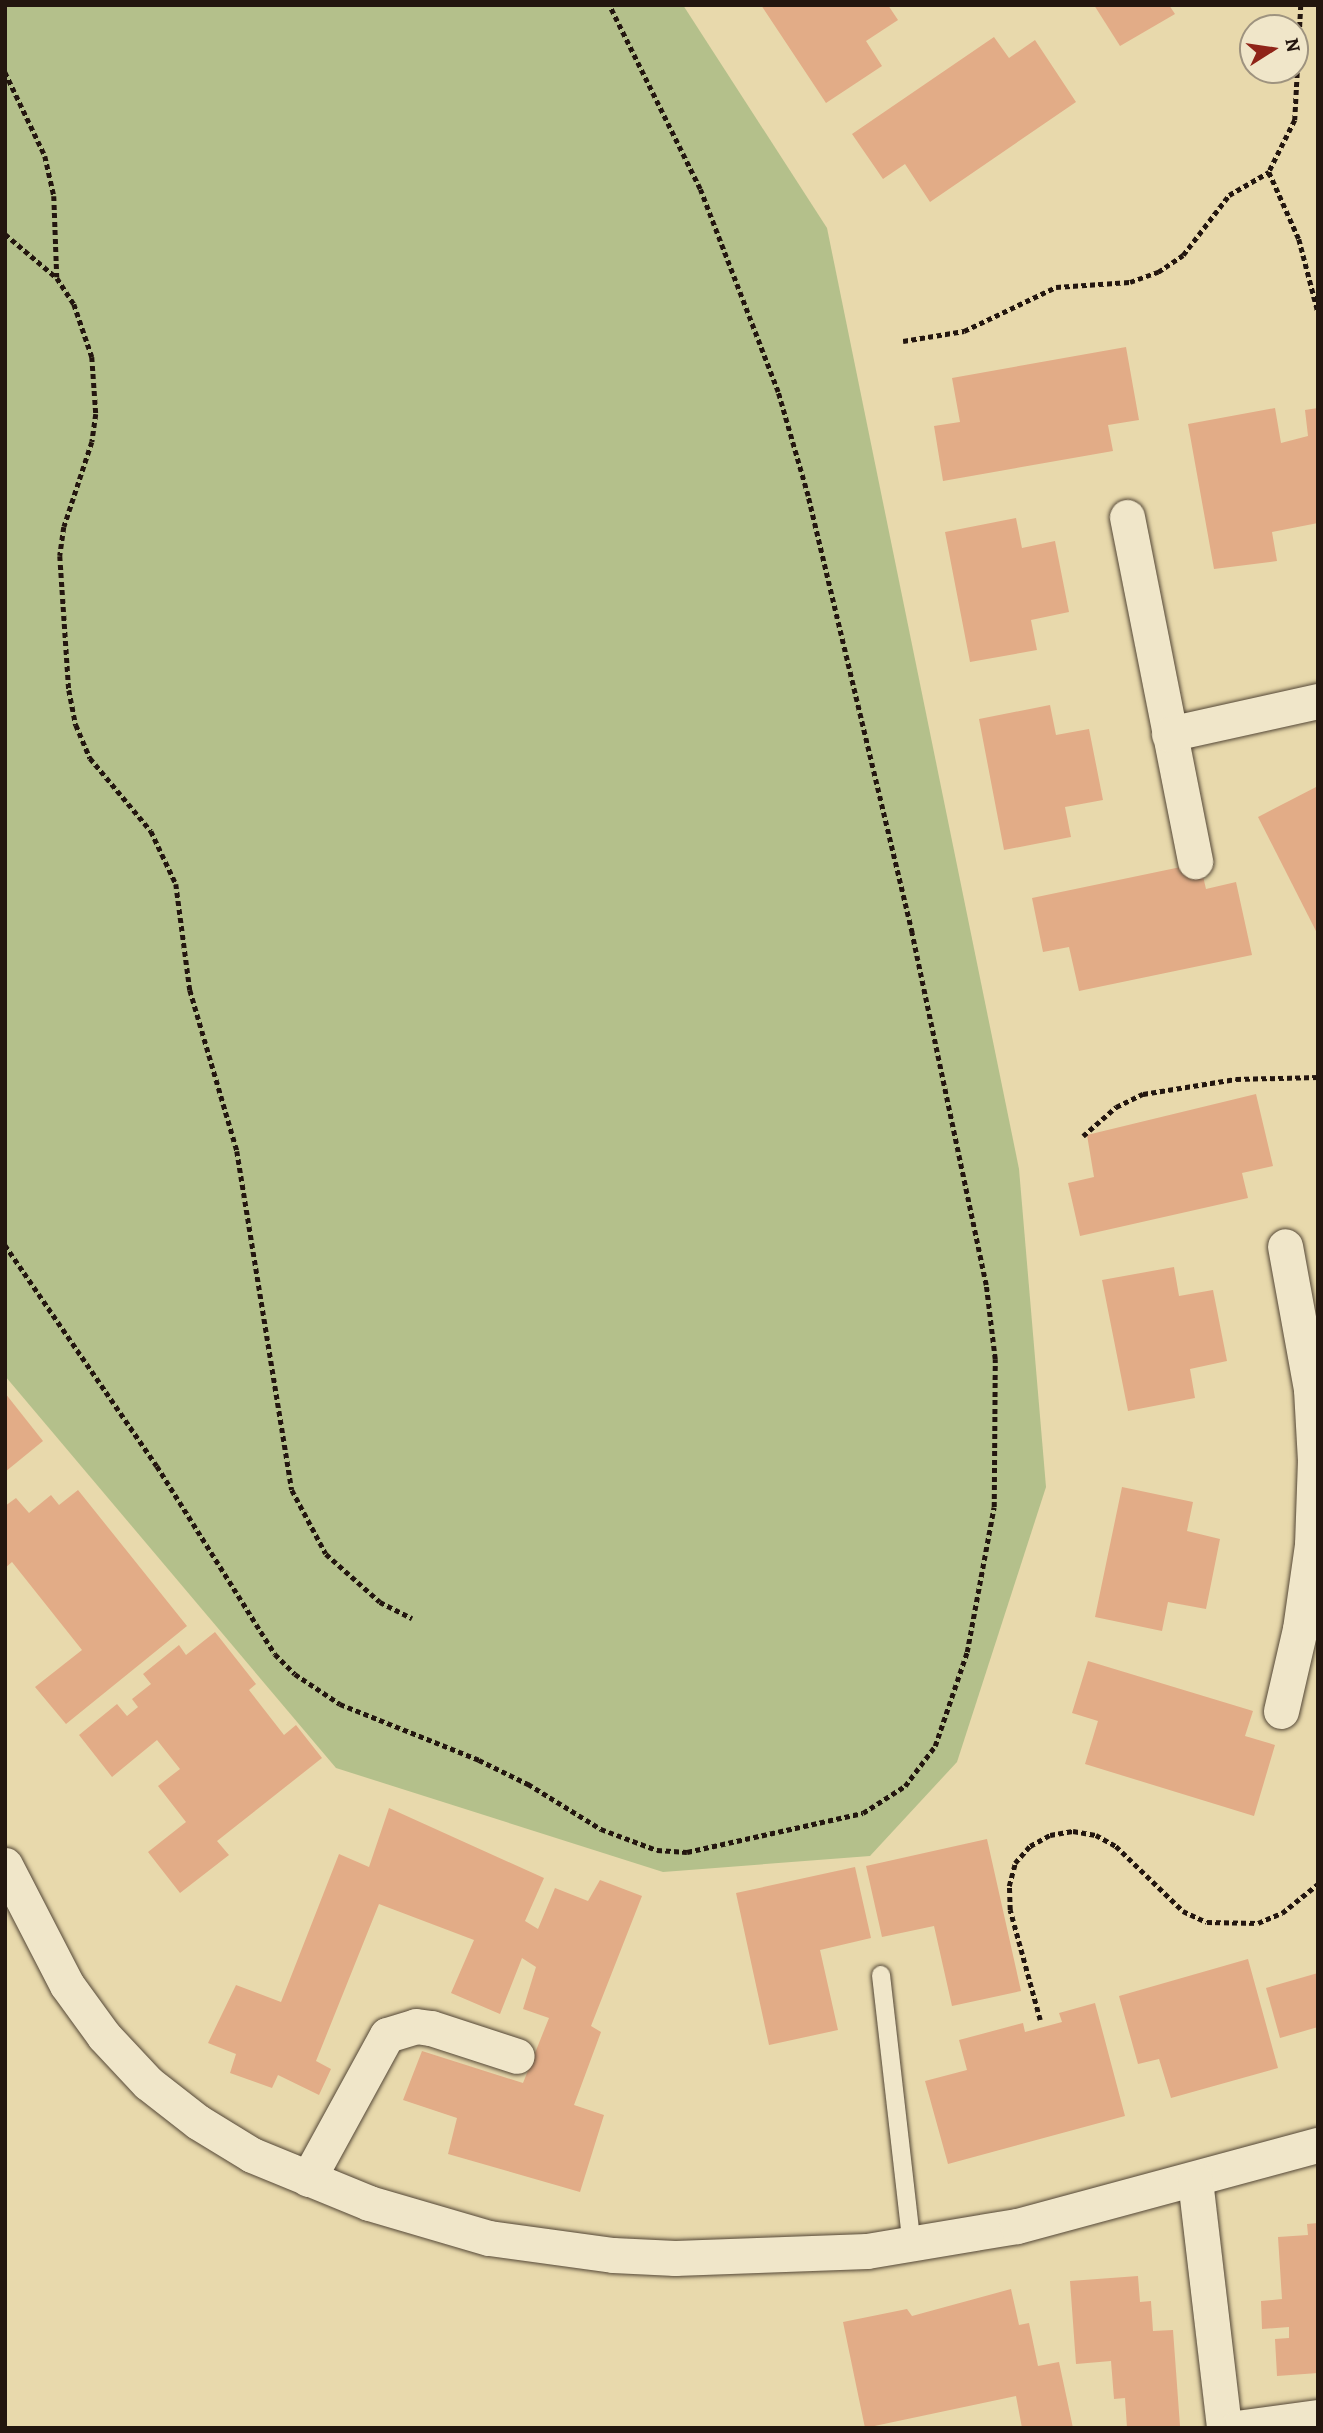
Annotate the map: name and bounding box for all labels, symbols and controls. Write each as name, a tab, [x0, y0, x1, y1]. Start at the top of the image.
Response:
north arrow	[1239, 14, 1309, 84]
text: N	[1278, 36, 1307, 55]

